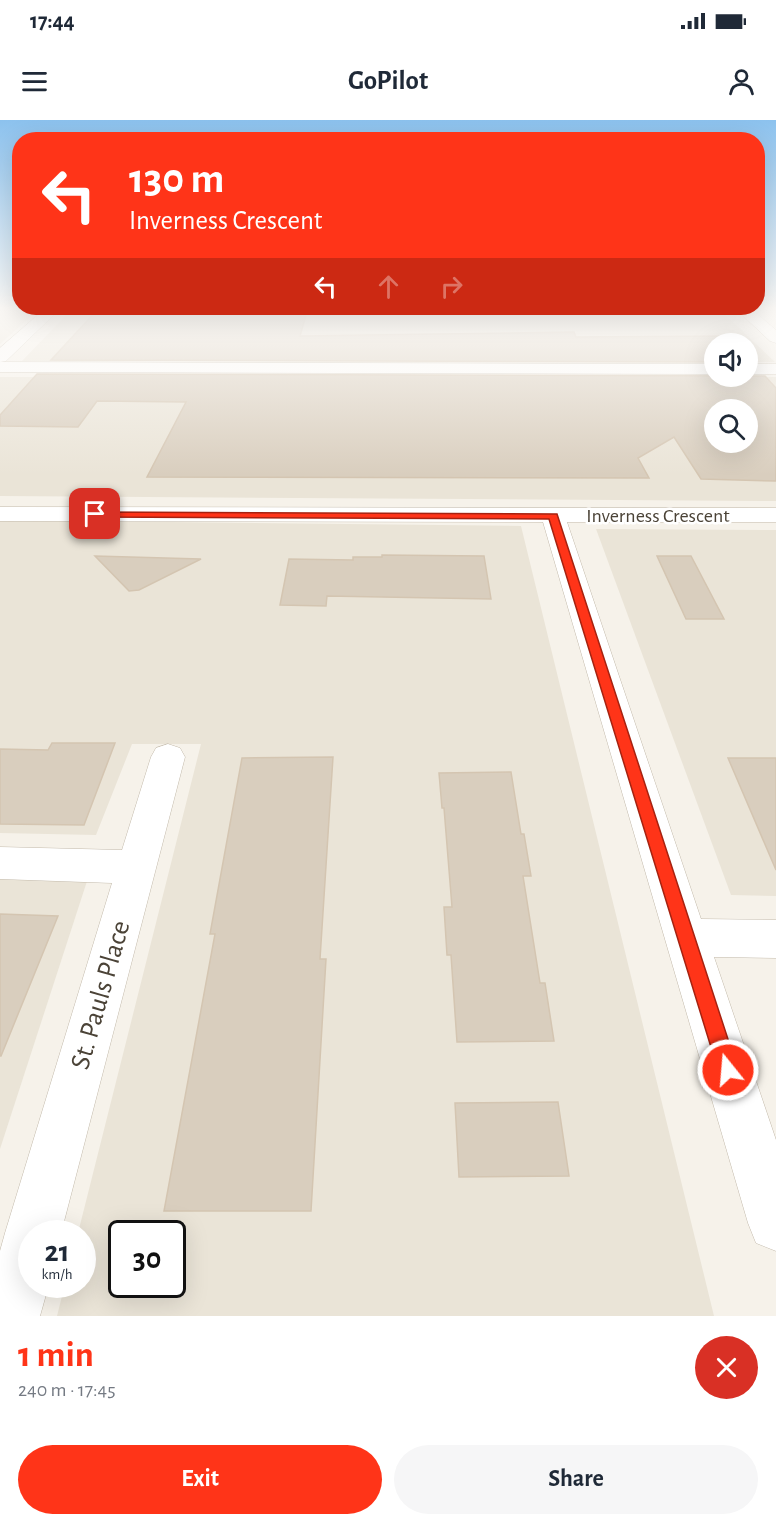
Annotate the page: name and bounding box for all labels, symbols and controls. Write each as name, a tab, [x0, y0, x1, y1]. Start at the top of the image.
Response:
text: 17:44	[30, 10, 75, 32]
icon: menu	[18, 65, 51, 98]
icon: person	[725, 65, 758, 98]
text: GoPilot	[348, 67, 428, 94]
icon: left	[30, 156, 108, 234]
text: 130 m	[129, 158, 224, 200]
text: Inverness Crescent	[129, 207, 322, 234]
icon: left	[309, 270, 342, 303]
icon: ahead	[372, 270, 405, 303]
icon: right	[435, 270, 468, 303]
map controls	[704, 333, 758, 453]
button: sound	[704, 333, 758, 387]
button: search	[704, 399, 758, 453]
pin	[69, 488, 120, 539]
icon: arrive	[78, 497, 111, 530]
street label: Inverness Crescent	[586, 506, 730, 526]
street label: St. Pauls Place	[66, 917, 136, 1073]
position arrow	[696, 1038, 760, 1102]
speed limit sign: 30	[108, 1220, 186, 1298]
text: 21	[45, 1237, 69, 1267]
text: km/h	[42, 1267, 72, 1282]
button: close	[695, 1336, 758, 1399]
text: 1 min	[18, 1337, 94, 1373]
text: 240 m · 17:45	[18, 1380, 116, 1400]
button: Exit	[18, 1445, 382, 1514]
button: Share	[394, 1445, 758, 1514]

